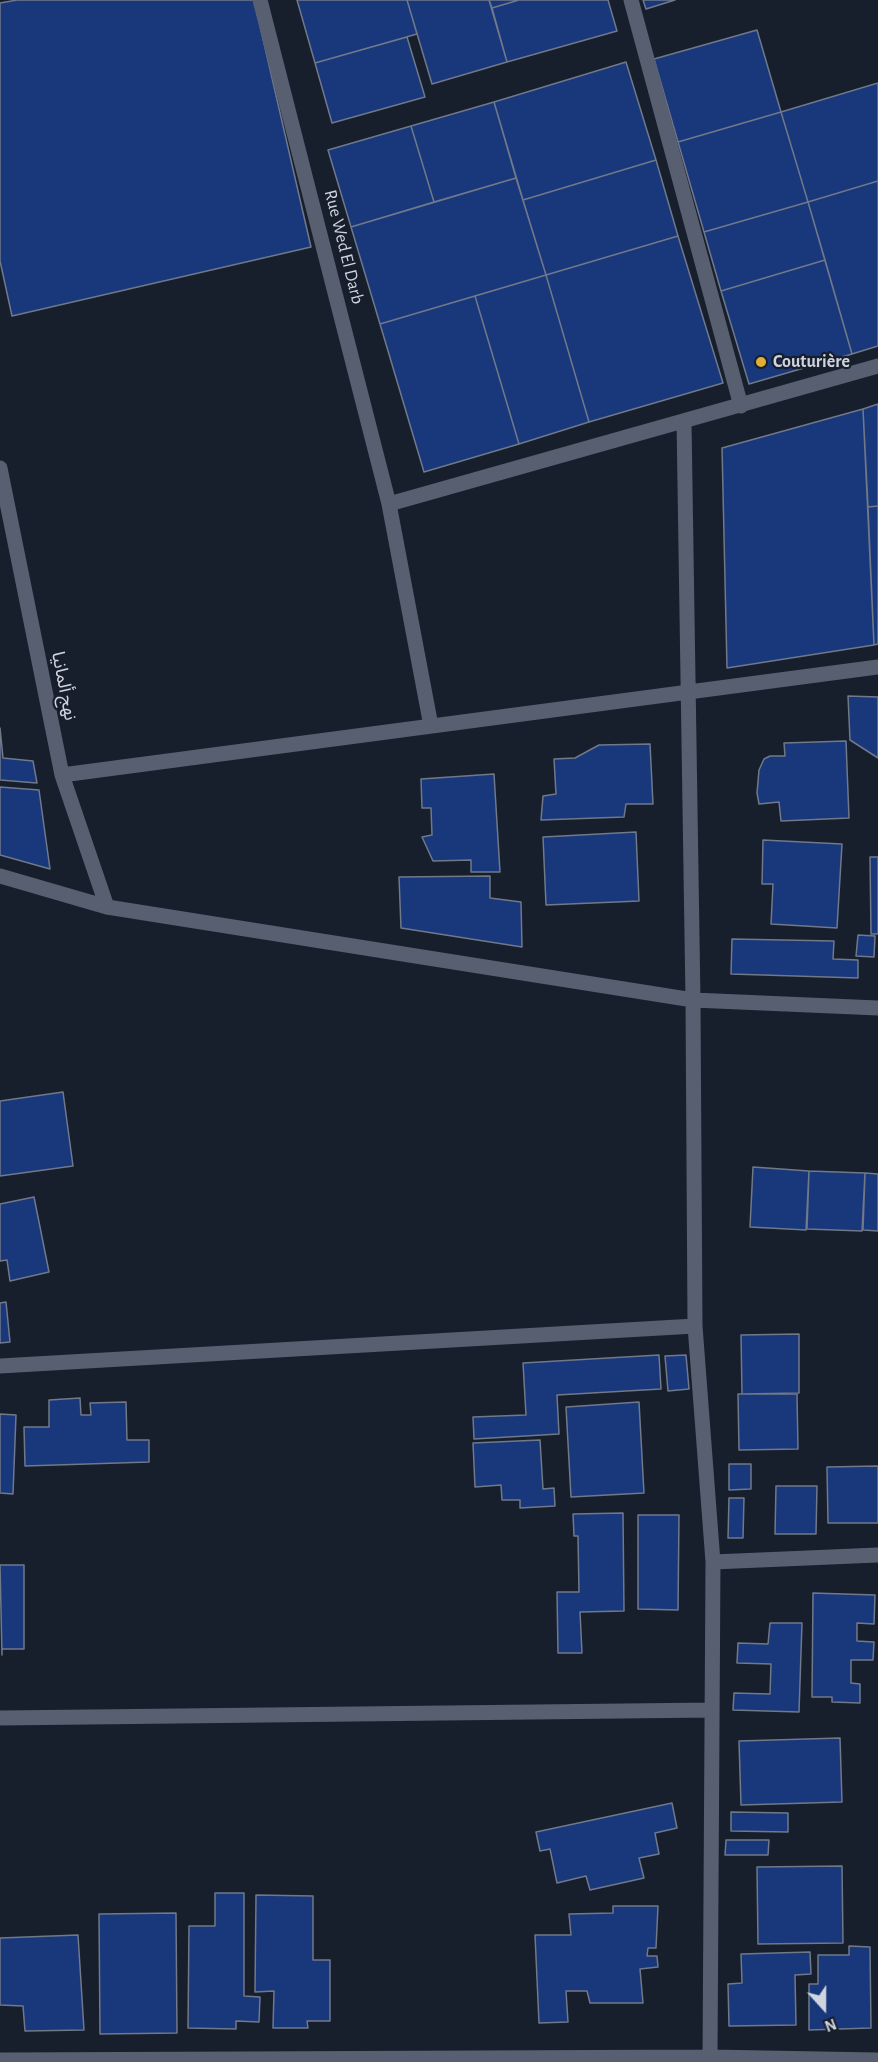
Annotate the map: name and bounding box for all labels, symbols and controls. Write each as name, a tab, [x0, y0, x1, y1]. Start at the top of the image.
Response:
street label: Rue Wed El Darb	[319, 188, 369, 306]
place label: Couturière	[773, 351, 850, 373]
marker: Couturière	[754, 355, 768, 369]
street label: نهج ألمانيا	[47, 650, 81, 722]
north arrow	[794, 1978, 854, 2038]
text: N	[822, 2015, 839, 2034]

